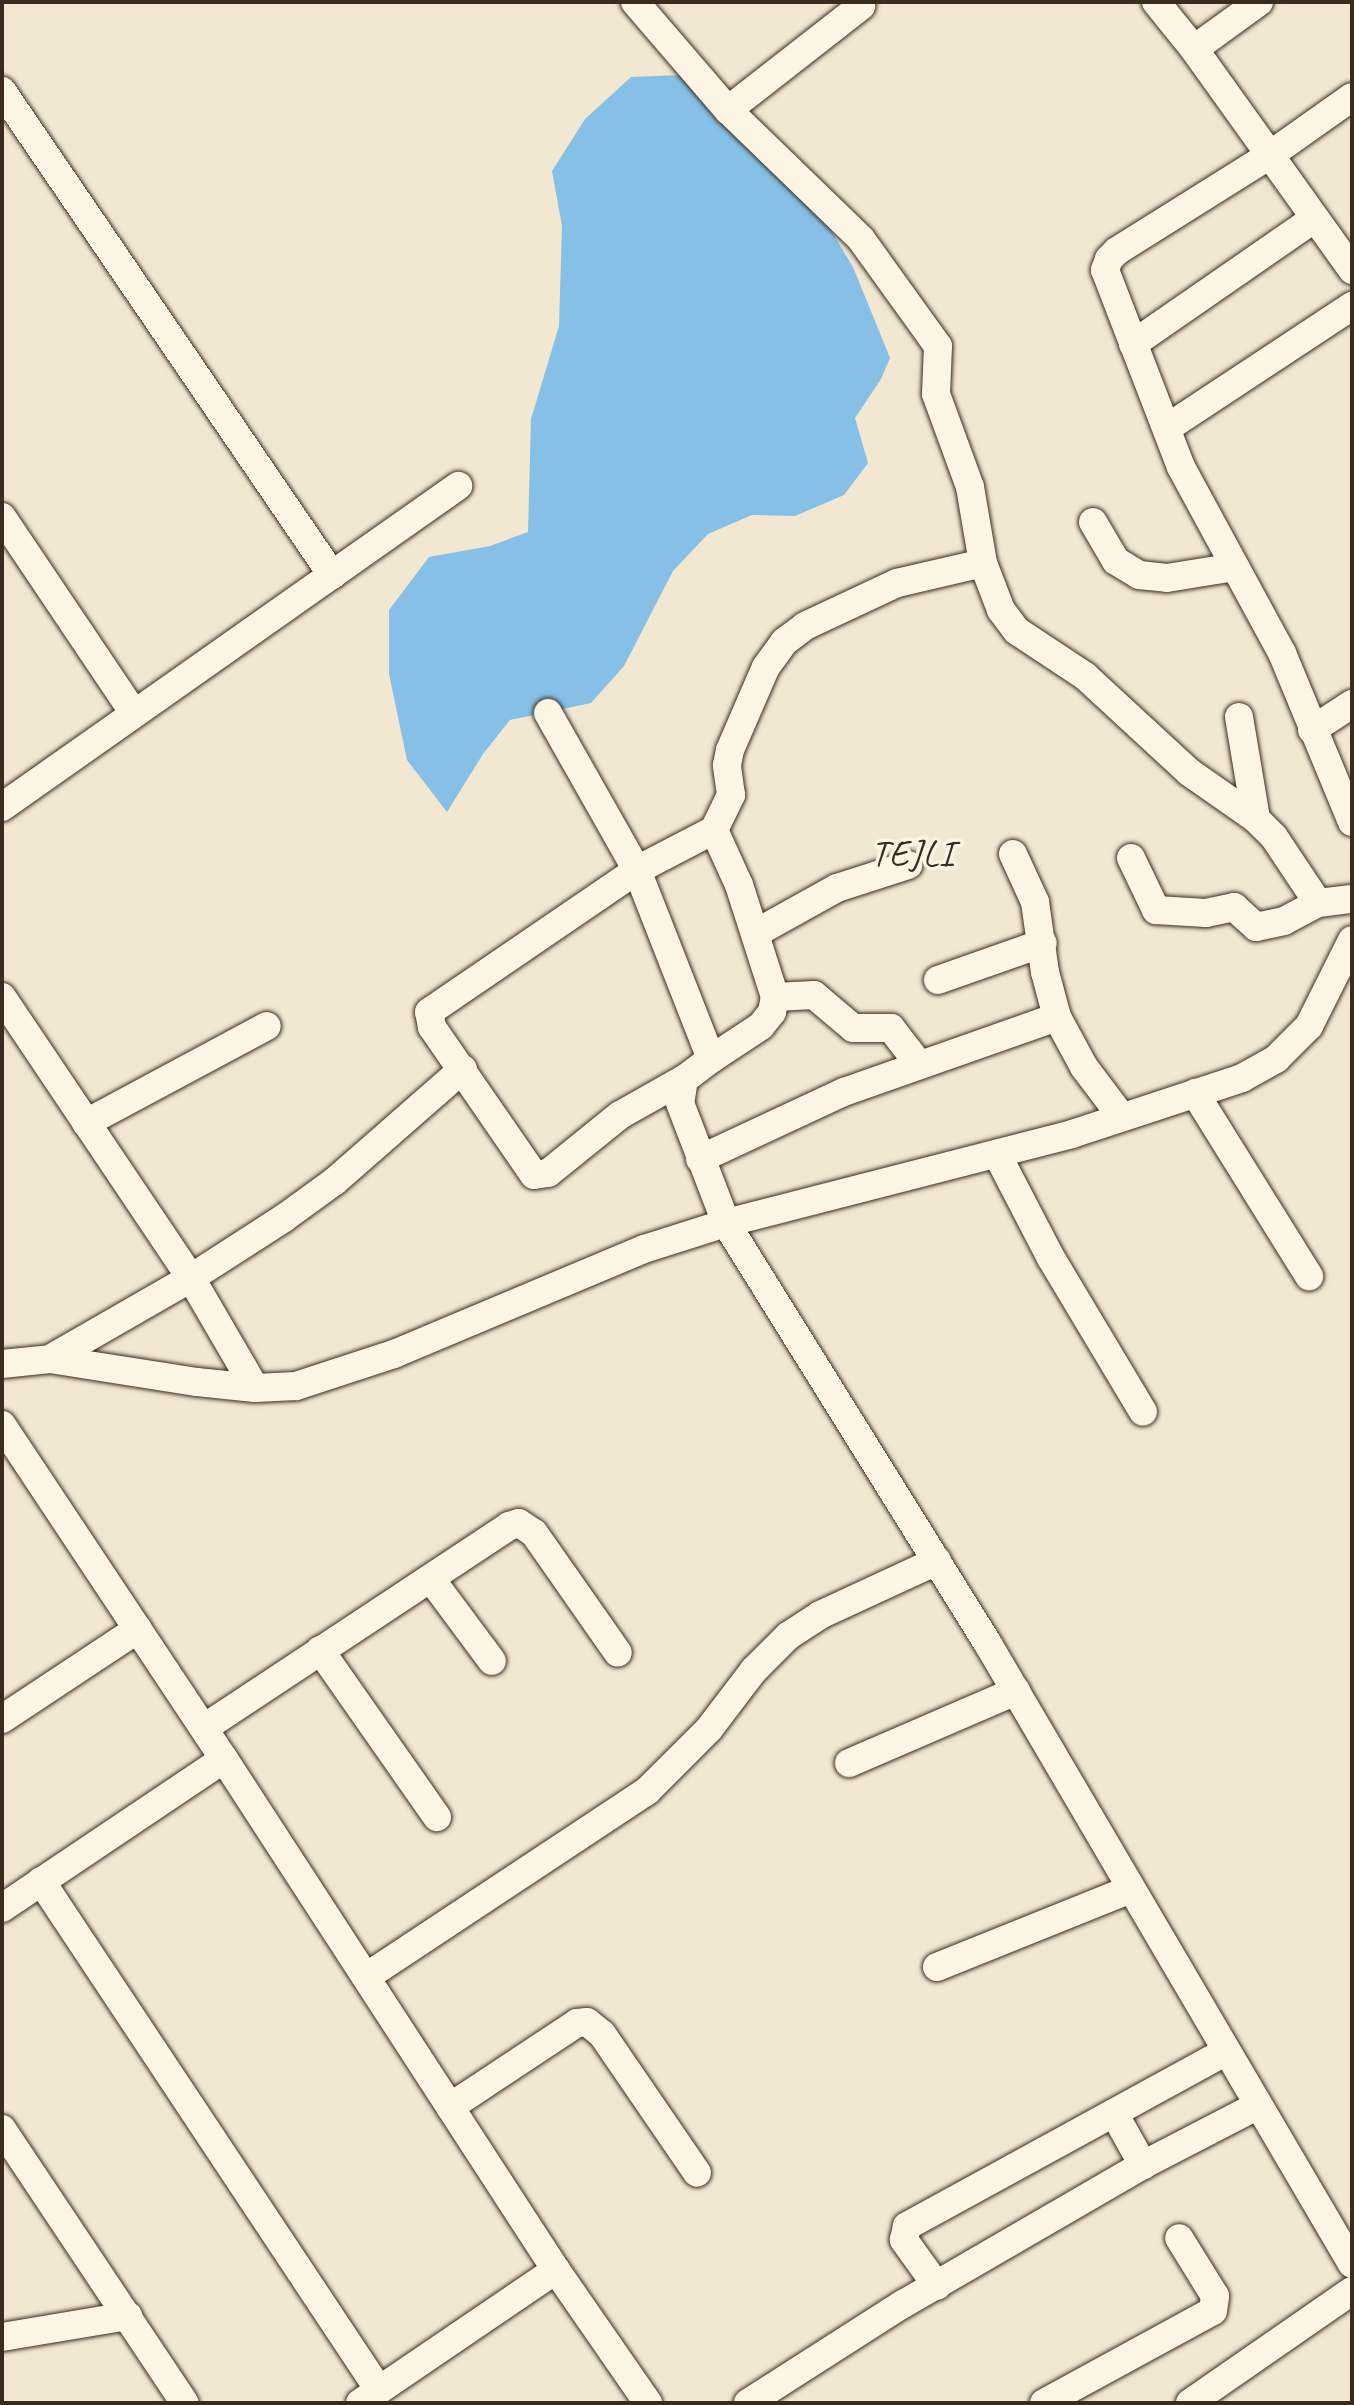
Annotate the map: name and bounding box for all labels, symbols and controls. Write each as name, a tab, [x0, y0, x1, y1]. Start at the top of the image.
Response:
district label: TEJLI	[870, 832, 956, 876]

